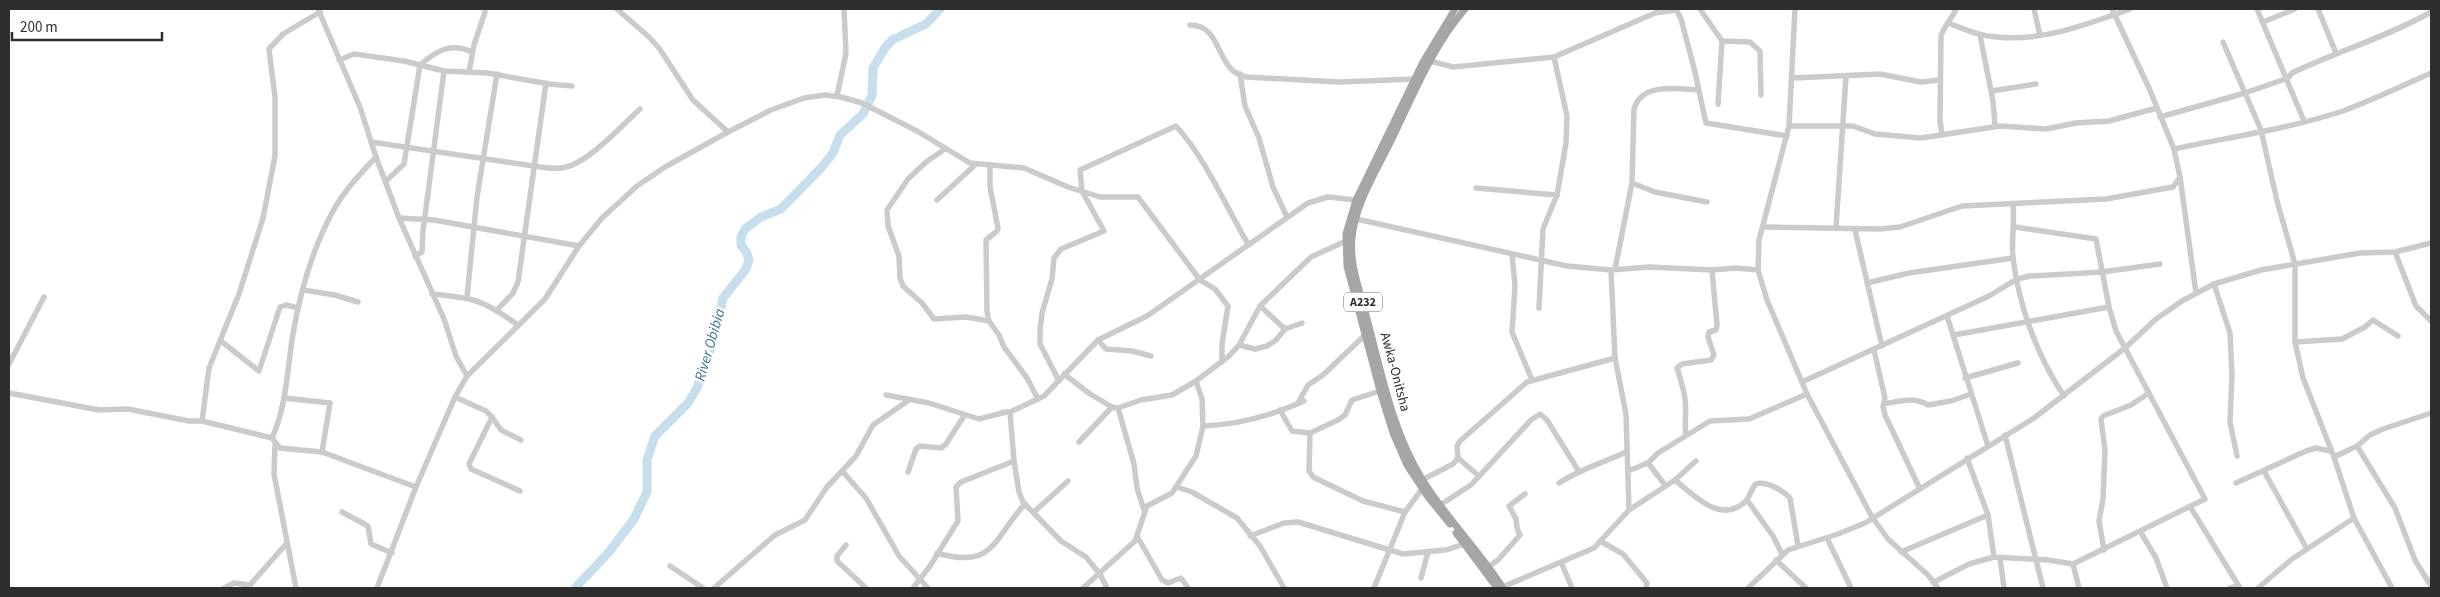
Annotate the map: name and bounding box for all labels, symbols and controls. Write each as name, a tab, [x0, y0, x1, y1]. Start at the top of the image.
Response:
scale bar	[12, 10, 162, 42]
text: 200 m	[20, 17, 58, 38]
road number: A232	[1344, 292, 1382, 312]
water label: River Obibia	[690, 306, 730, 384]
street label: Awka-Onitsha	[1375, 330, 1415, 414]

